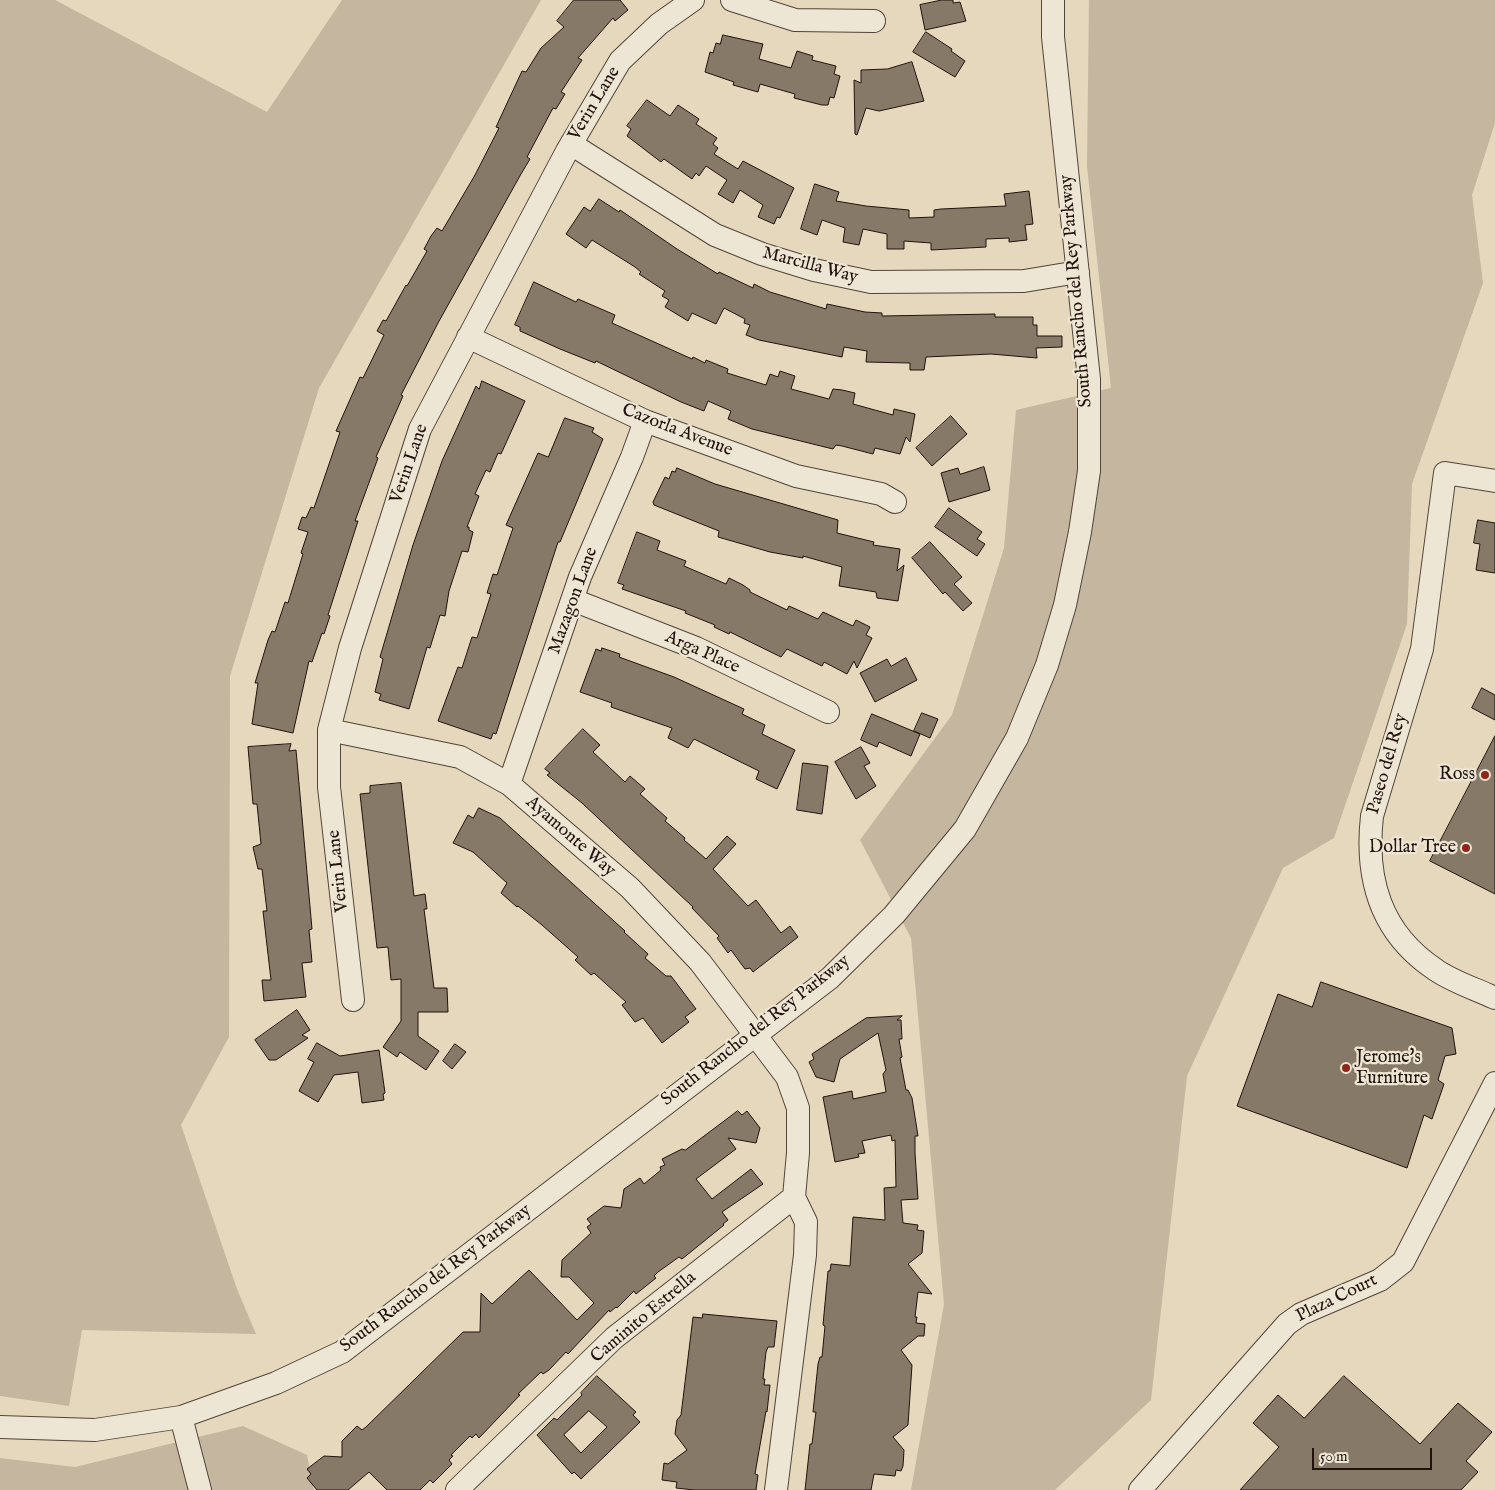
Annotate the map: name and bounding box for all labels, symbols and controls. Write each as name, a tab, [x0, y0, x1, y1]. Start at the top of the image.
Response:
street label: Verin Lane	[565, 63, 625, 145]
street label: South Rancho del Rey Parkway	[1056, 174, 1098, 408]
street label: Marcilla Way	[760, 243, 860, 289]
street label: Cazorla Avenue	[619, 400, 735, 462]
street label: Verin Lane	[386, 421, 434, 507]
street label: Mazagon Lane	[545, 545, 603, 657]
street label: Arga Place	[661, 627, 743, 679]
street label: Paseo del Rey	[1363, 711, 1413, 817]
place label: Ross	[1439, 764, 1475, 786]
marker: Ross	[1479, 769, 1491, 781]
street label: Ayamonte Way	[521, 792, 619, 882]
street label: Verin Lane	[324, 829, 354, 913]
place label: Dollar Tree	[1369, 837, 1456, 859]
marker: Dollar Tree	[1460, 842, 1472, 854]
street label: South Rancho del Rey Parkway	[657, 951, 855, 1111]
place label: Jerome's Furniture	[1356, 1047, 1428, 1090]
marker: Jerome's Furniture	[1340, 1062, 1352, 1074]
street label: South Rancho del Rey Parkway	[336, 1200, 536, 1358]
street label: Caminito Estrella	[587, 1268, 701, 1368]
street label: Plaza Court	[1293, 1270, 1381, 1328]
scale bar	[1315, 1438, 1435, 1470]
text: 50 m	[1320, 1447, 1348, 1466]

